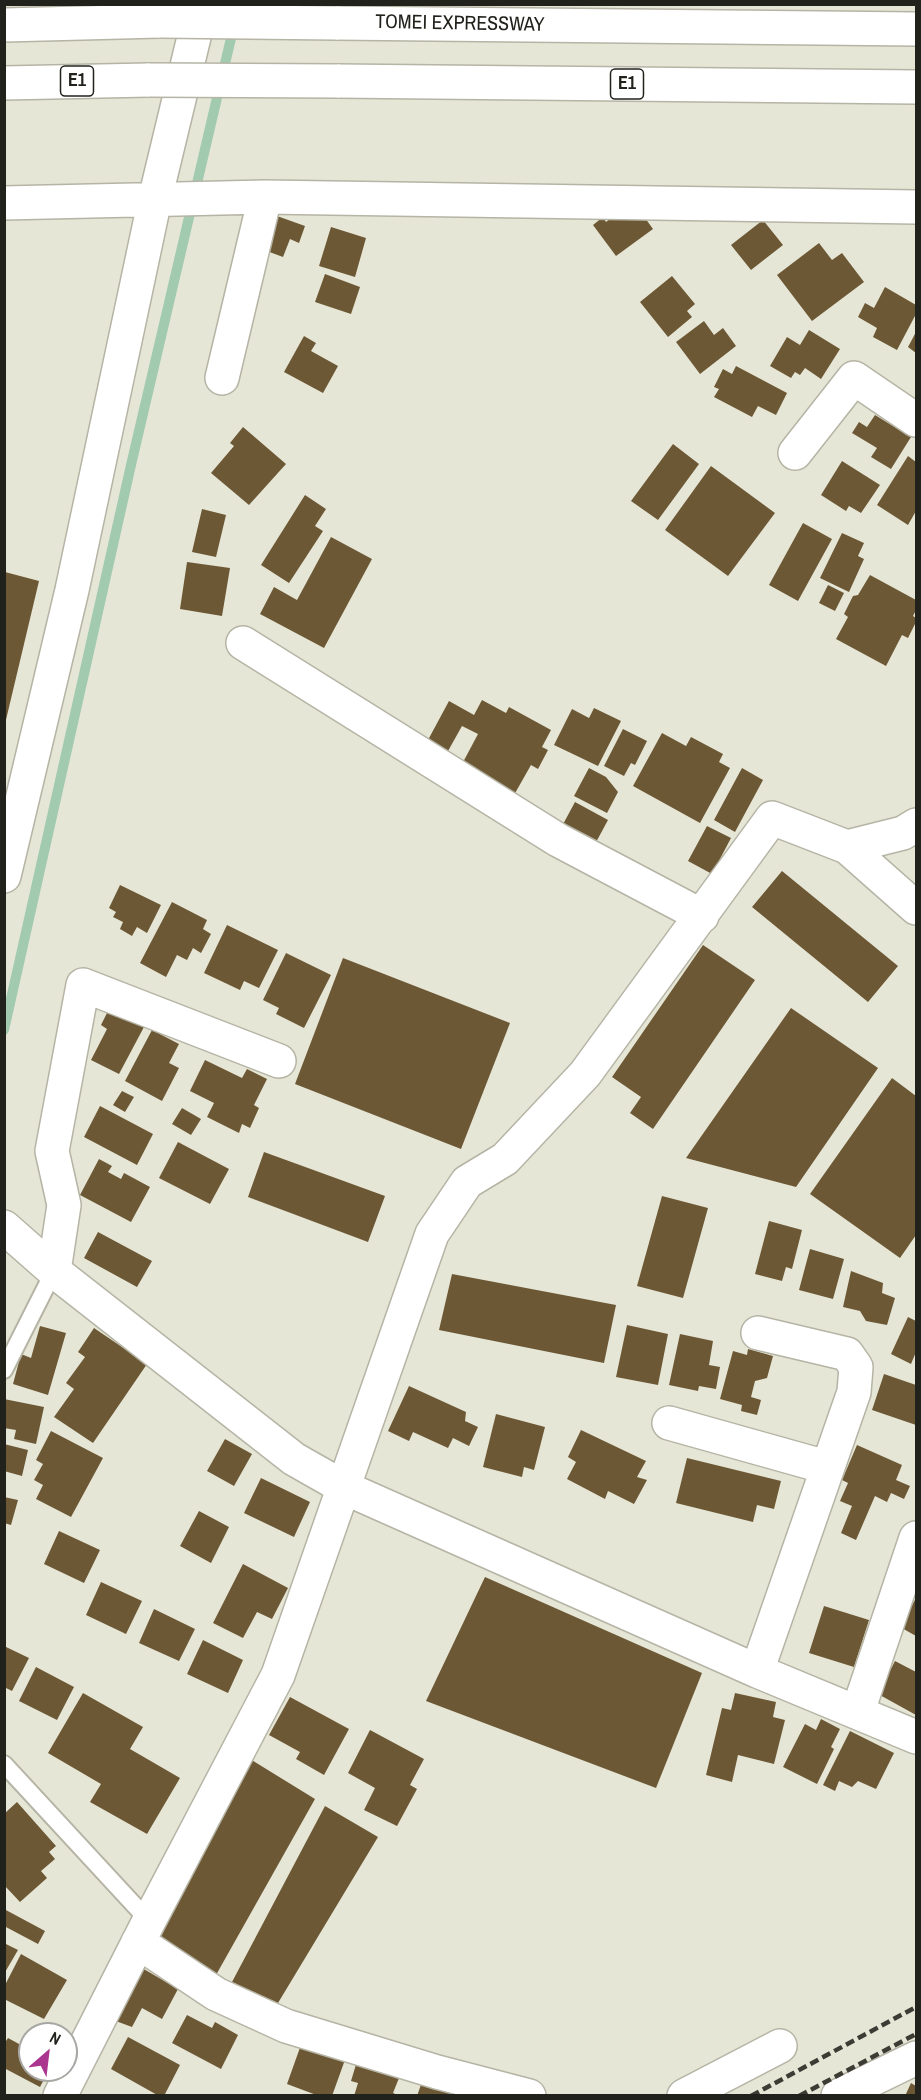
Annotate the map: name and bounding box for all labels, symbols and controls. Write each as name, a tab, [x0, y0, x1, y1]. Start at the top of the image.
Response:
street label: TOMEI EXPRESSWAY	[375, 11, 545, 37]
road number: E1	[60, 66, 94, 96]
road number: E1	[610, 69, 644, 99]
north arrow	[18, 2022, 78, 2082]
text: N	[46, 2026, 65, 2050]

